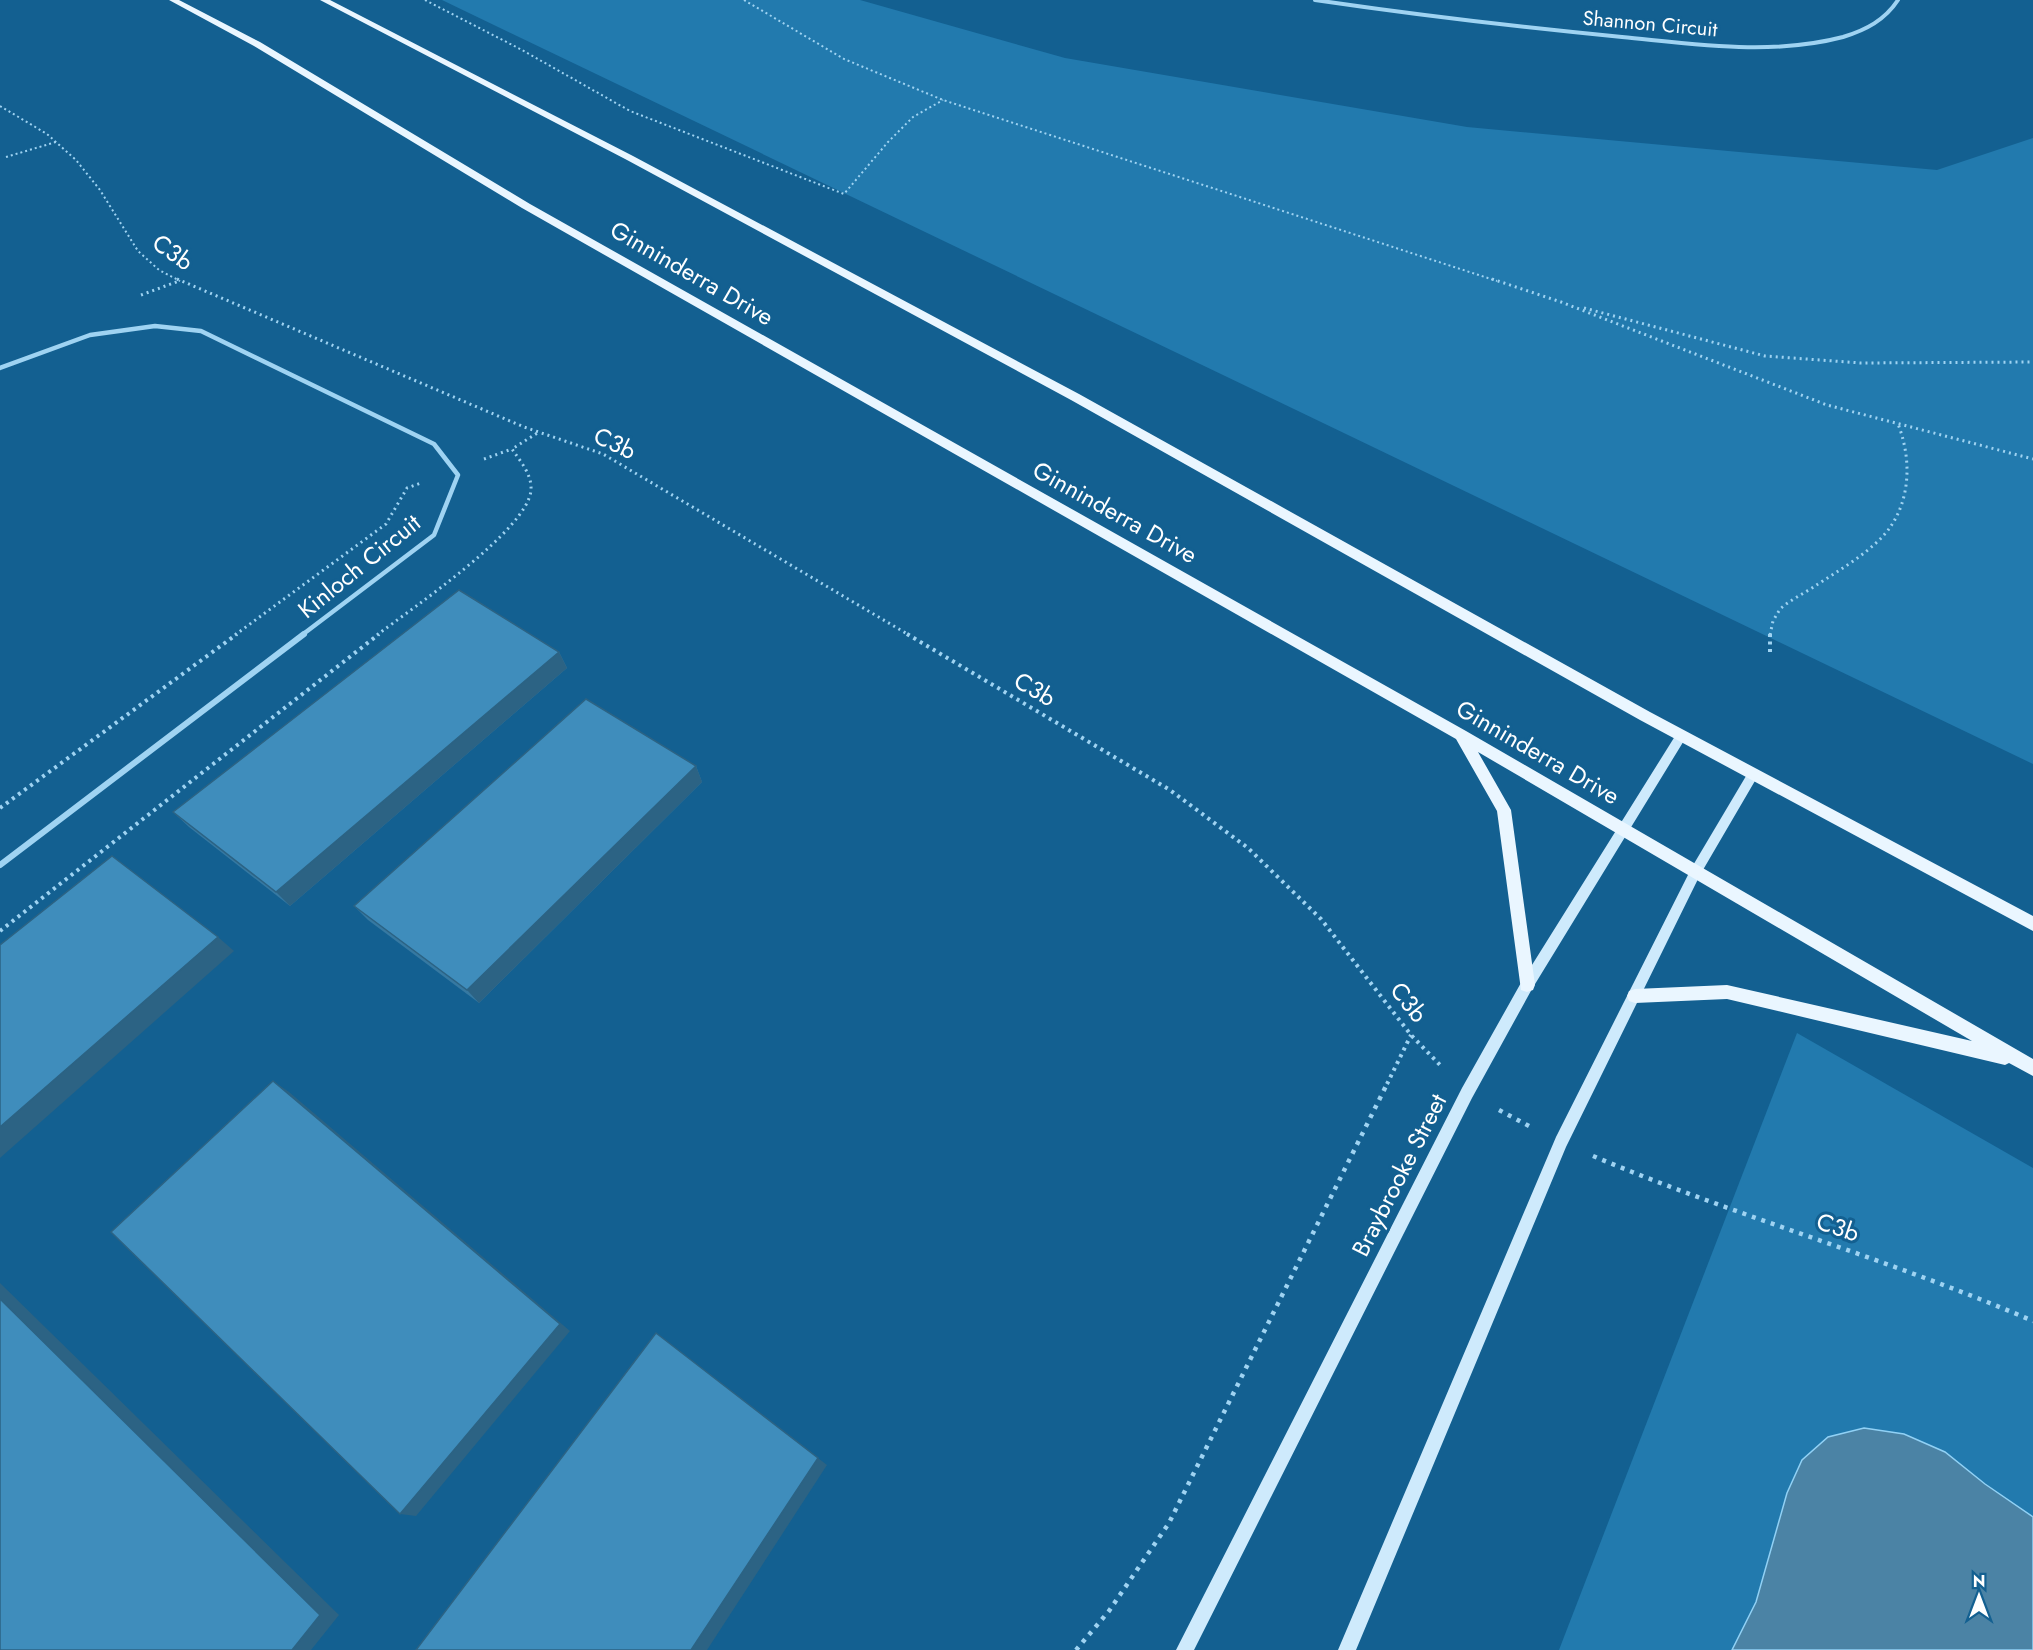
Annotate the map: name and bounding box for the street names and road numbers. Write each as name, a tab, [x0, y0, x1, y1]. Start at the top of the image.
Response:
street label: Shannon Circuit	[1581, 4, 1719, 44]
street label: Ginninderra Drive	[604, 212, 780, 334]
street label: C3b	[145, 225, 201, 279]
street label: C3b	[588, 418, 642, 468]
street label: Ginninderra Drive	[1026, 452, 1204, 572]
street label: Kinloch Circuit	[290, 505, 428, 626]
street label: C3b	[1007, 663, 1063, 715]
street label: Ginninderra Drive	[1450, 691, 1626, 813]
street label: C3b	[1382, 974, 1436, 1030]
street label: Braybrooke Street	[1343, 1087, 1455, 1262]
street label: C3b	[1812, 1203, 1864, 1251]

